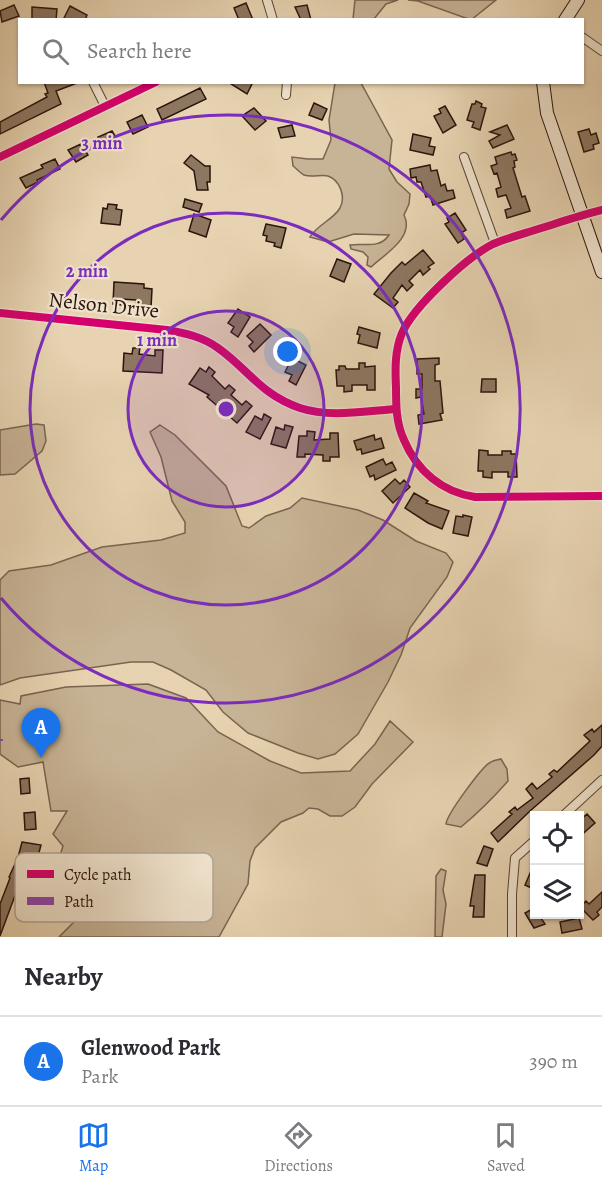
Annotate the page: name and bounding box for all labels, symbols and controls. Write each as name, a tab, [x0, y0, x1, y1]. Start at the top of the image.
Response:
search box	[18, 18, 584, 84]
icon: search	[39, 35, 72, 68]
text: Search here	[87, 36, 192, 66]
text: 3 min	[81, 131, 123, 155]
text: 2 min	[66, 259, 108, 283]
street label: Nelson Drive	[47, 285, 161, 325]
text: 1 min	[137, 328, 177, 352]
your location	[273, 337, 302, 366]
centre of rings	[216, 399, 236, 419]
pin: A	[22, 708, 60, 758]
map controls	[530, 811, 584, 919]
button: locate	[530, 811, 584, 865]
legend	[15, 853, 213, 922]
text: Cycle path	[64, 864, 132, 886]
button: layers	[530, 865, 584, 919]
text: Path	[64, 891, 94, 913]
text: Nearby	[24, 959, 103, 994]
text: Glenwood Park	[81, 1033, 221, 1063]
text: A	[37, 1048, 50, 1075]
text: 390 m	[529, 1048, 578, 1075]
text: Park	[81, 1063, 119, 1090]
tab: Map	[77, 1119, 110, 1177]
tab: Directions	[264, 1119, 333, 1177]
tab: Saved	[487, 1119, 525, 1177]

